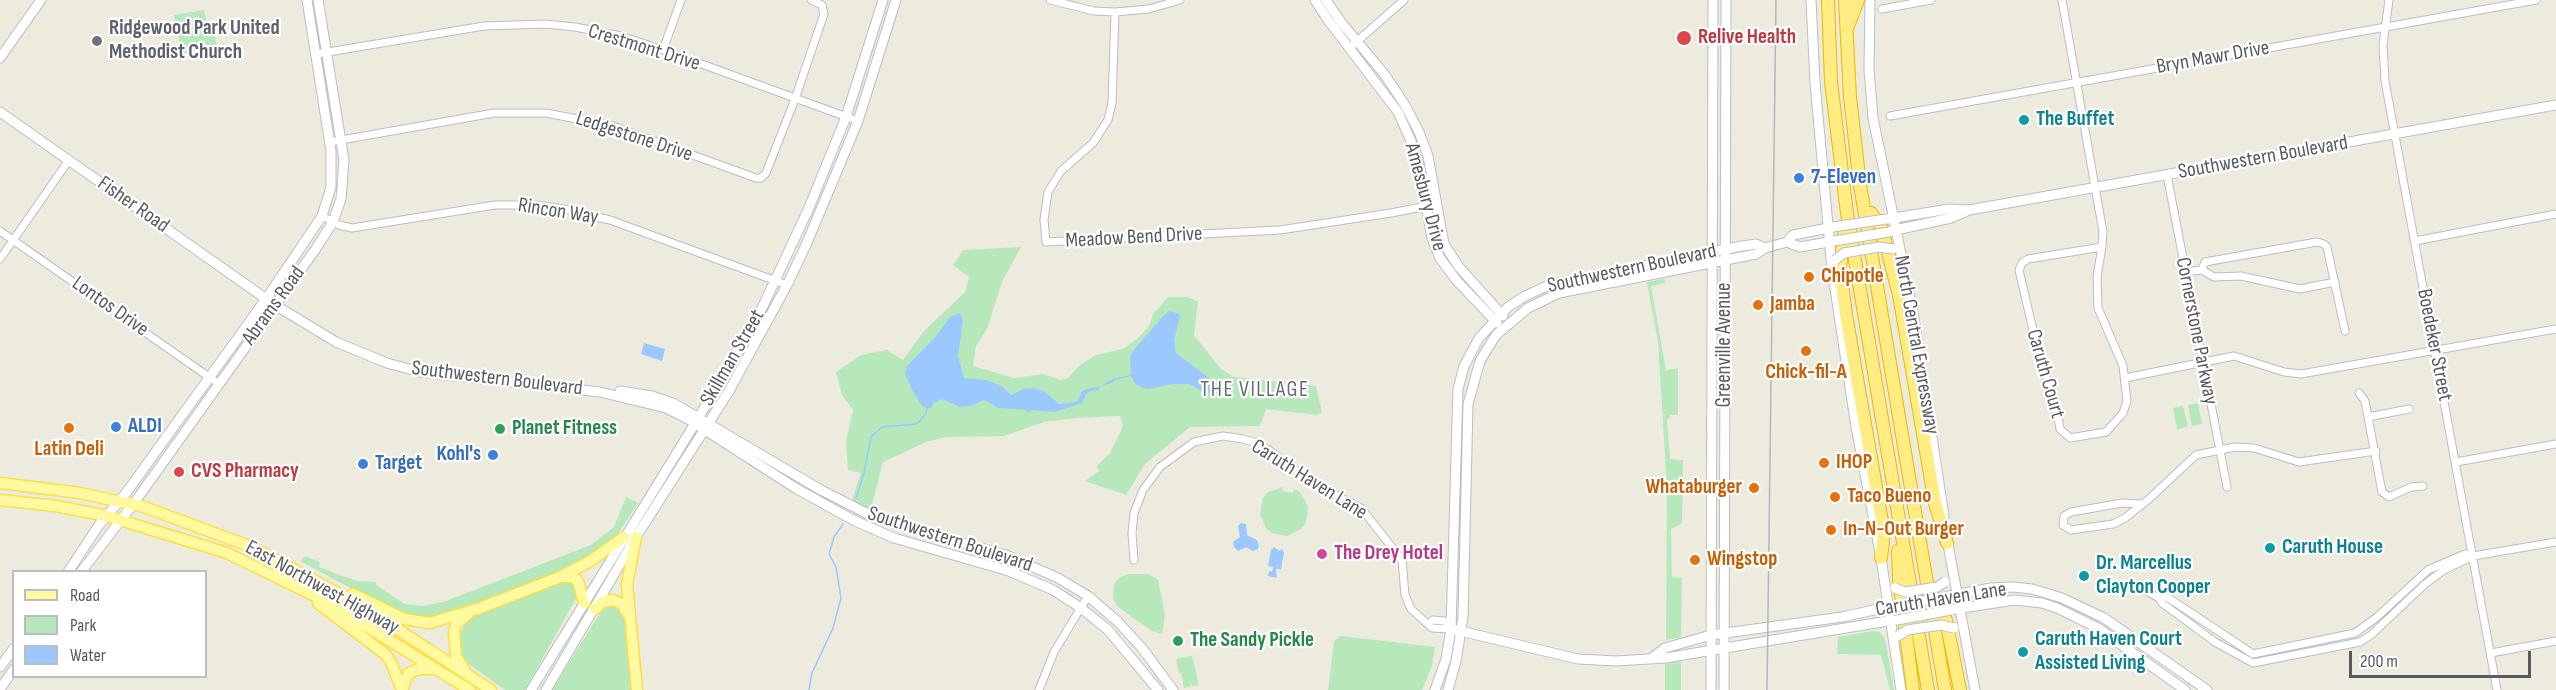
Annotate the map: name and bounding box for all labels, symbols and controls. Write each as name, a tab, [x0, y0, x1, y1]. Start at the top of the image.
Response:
place label: Ridgewood Park United Methodist Church	[109, 16, 280, 66]
street label: Crestmont Drive	[585, 19, 703, 77]
place label: Relive Health	[1698, 25, 1796, 51]
marker: Relive Health	[1675, 29, 1693, 47]
marker: Ridgewood Park United Methodist Church	[90, 34, 104, 48]
street label: Bryn Mawr Drive	[2155, 36, 2271, 80]
street label: Ledgestone Drive	[572, 106, 696, 168]
place label: The Buffet	[2036, 107, 2114, 133]
marker: The Buffet	[2017, 113, 2031, 127]
street label: Southwestern Boulevard	[2176, 131, 2350, 185]
street label: Amesbury Drive	[1399, 140, 1451, 254]
place label: 7-Eleven	[1811, 165, 1876, 191]
street label: Fisher Road	[92, 171, 174, 239]
marker: 7-Eleven	[1792, 171, 1806, 185]
street label: Rincon Way	[516, 193, 600, 231]
street label: Meadow Bend Drive	[1065, 222, 1203, 254]
street label: Southwestern Boulevard	[1545, 239, 1719, 299]
street label: North Central Expressway	[1888, 254, 1944, 436]
street label: Cornerstone Parkway	[2169, 255, 2223, 407]
street label: Abrams Road	[237, 262, 311, 350]
place label: Chipotle	[1821, 264, 1884, 290]
marker: Chipotle	[1802, 270, 1816, 284]
street label: Lontos Drive	[67, 271, 153, 343]
street label: Greenville Avenue	[1712, 283, 1738, 407]
street label: Boedeker Street	[2411, 287, 2457, 403]
place label: Jamba	[1770, 292, 1815, 318]
marker: Jamba	[1751, 298, 1765, 312]
street label: Skillman Street	[695, 305, 771, 411]
street label: Caruth Court	[2020, 326, 2070, 422]
marker: Chick-fil-A	[1799, 344, 1813, 358]
street label: Southwestern Boulevard	[410, 356, 584, 402]
place label: Chick-fil-A	[1765, 360, 1847, 386]
district label: THE VILLAGE	[1200, 377, 1310, 403]
place label: ALDI	[128, 414, 162, 440]
place label: Planet Fitness	[512, 416, 617, 442]
marker: ALDI	[109, 420, 123, 434]
marker: Latin Deli	[62, 421, 76, 435]
marker: Planet Fitness	[493, 422, 507, 436]
street label: Caruth Haven Lane	[1246, 434, 1372, 526]
place label: Latin Deli	[34, 437, 104, 463]
place label: Kohl's	[436, 442, 481, 468]
marker: Kohl's	[486, 448, 500, 462]
place label: IHOP	[1836, 450, 1872, 476]
place label: Target	[375, 451, 422, 477]
marker: IHOP	[1817, 456, 1831, 470]
marker: Target	[356, 457, 370, 471]
place label: CVS Pharmacy	[191, 459, 299, 485]
marker: CVS Pharmacy	[172, 465, 186, 479]
place label: Whataburger	[1645, 475, 1742, 501]
marker: Whataburger	[1747, 481, 1761, 495]
place label: Taco Bueno	[1847, 484, 1931, 510]
marker: Taco Bueno	[1828, 490, 1842, 504]
street label: Southwestern Boulevard	[864, 501, 1036, 579]
place label: In-N-Out Burger	[1843, 517, 1964, 543]
marker: In-N-Out Burger	[1824, 523, 1838, 537]
street label: East Northwest Highway	[241, 535, 403, 641]
place label: Caruth House	[2282, 535, 2383, 561]
place label: The Drey Hotel	[1334, 541, 1443, 567]
marker: Caruth House	[2263, 541, 2277, 555]
marker: The Drey Hotel	[1315, 547, 1329, 561]
place label: Wingstop	[1707, 547, 1777, 573]
place label: Dr. Marcellus Clayton Cooper	[2096, 551, 2211, 601]
marker: Wingstop	[1688, 553, 1702, 567]
marker: Dr. Marcellus Clayton Cooper	[2077, 569, 2091, 583]
legend	[12, 570, 207, 678]
street label: Caruth Haven Lane	[1874, 577, 2008, 623]
text: Road	[70, 585, 100, 606]
text: Park	[70, 615, 96, 636]
place label: Caruth Haven Court Assisted Living	[2035, 627, 2182, 677]
place label: The Sandy Pickle	[1190, 628, 1314, 654]
marker: The Sandy Pickle	[1171, 634, 1185, 648]
scale bar	[2352, 639, 2534, 677]
text: Water	[70, 645, 106, 666]
marker: Caruth Haven Court Assisted Living	[2016, 645, 2030, 659]
text: 200 m	[2360, 651, 2398, 672]

